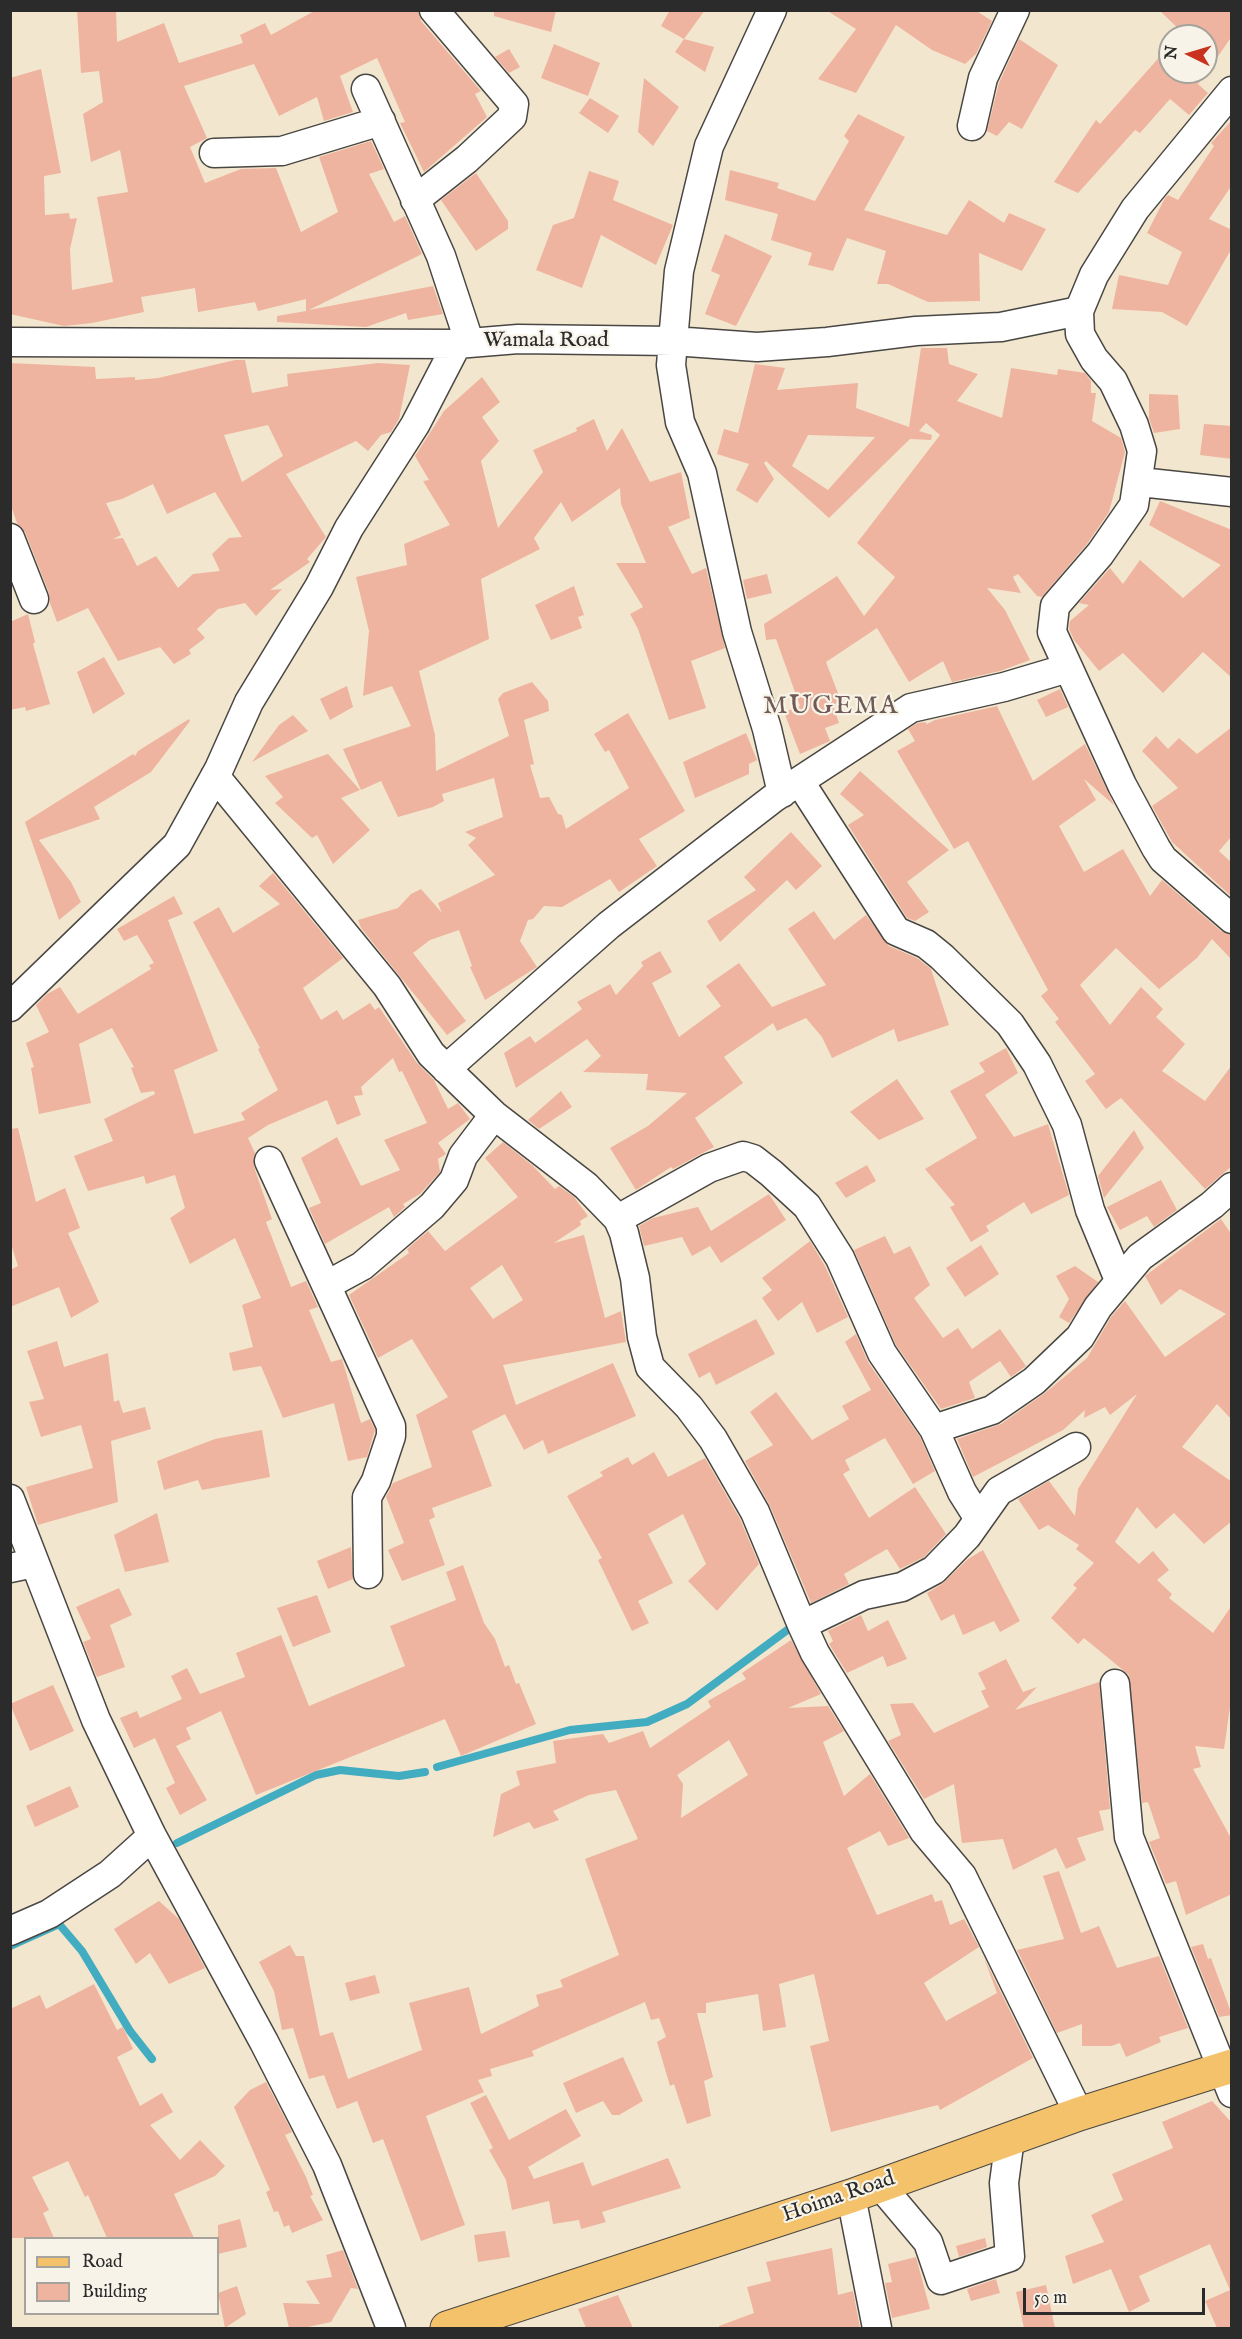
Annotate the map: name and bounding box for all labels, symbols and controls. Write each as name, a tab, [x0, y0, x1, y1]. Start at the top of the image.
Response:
north arrow	[1158, 24, 1218, 84]
text: N	[1161, 45, 1183, 60]
street label: Wamala Road	[483, 328, 609, 354]
district label: MUGEMA	[763, 692, 899, 724]
street label: Hoima Road	[779, 2166, 899, 2230]
legend	[24, 2237, 219, 2315]
text: Road	[82, 2251, 123, 2274]
scale bar	[1026, 2276, 1208, 2314]
text: Building	[82, 2281, 147, 2304]
text: 50 m	[1034, 2287, 1067, 2310]

